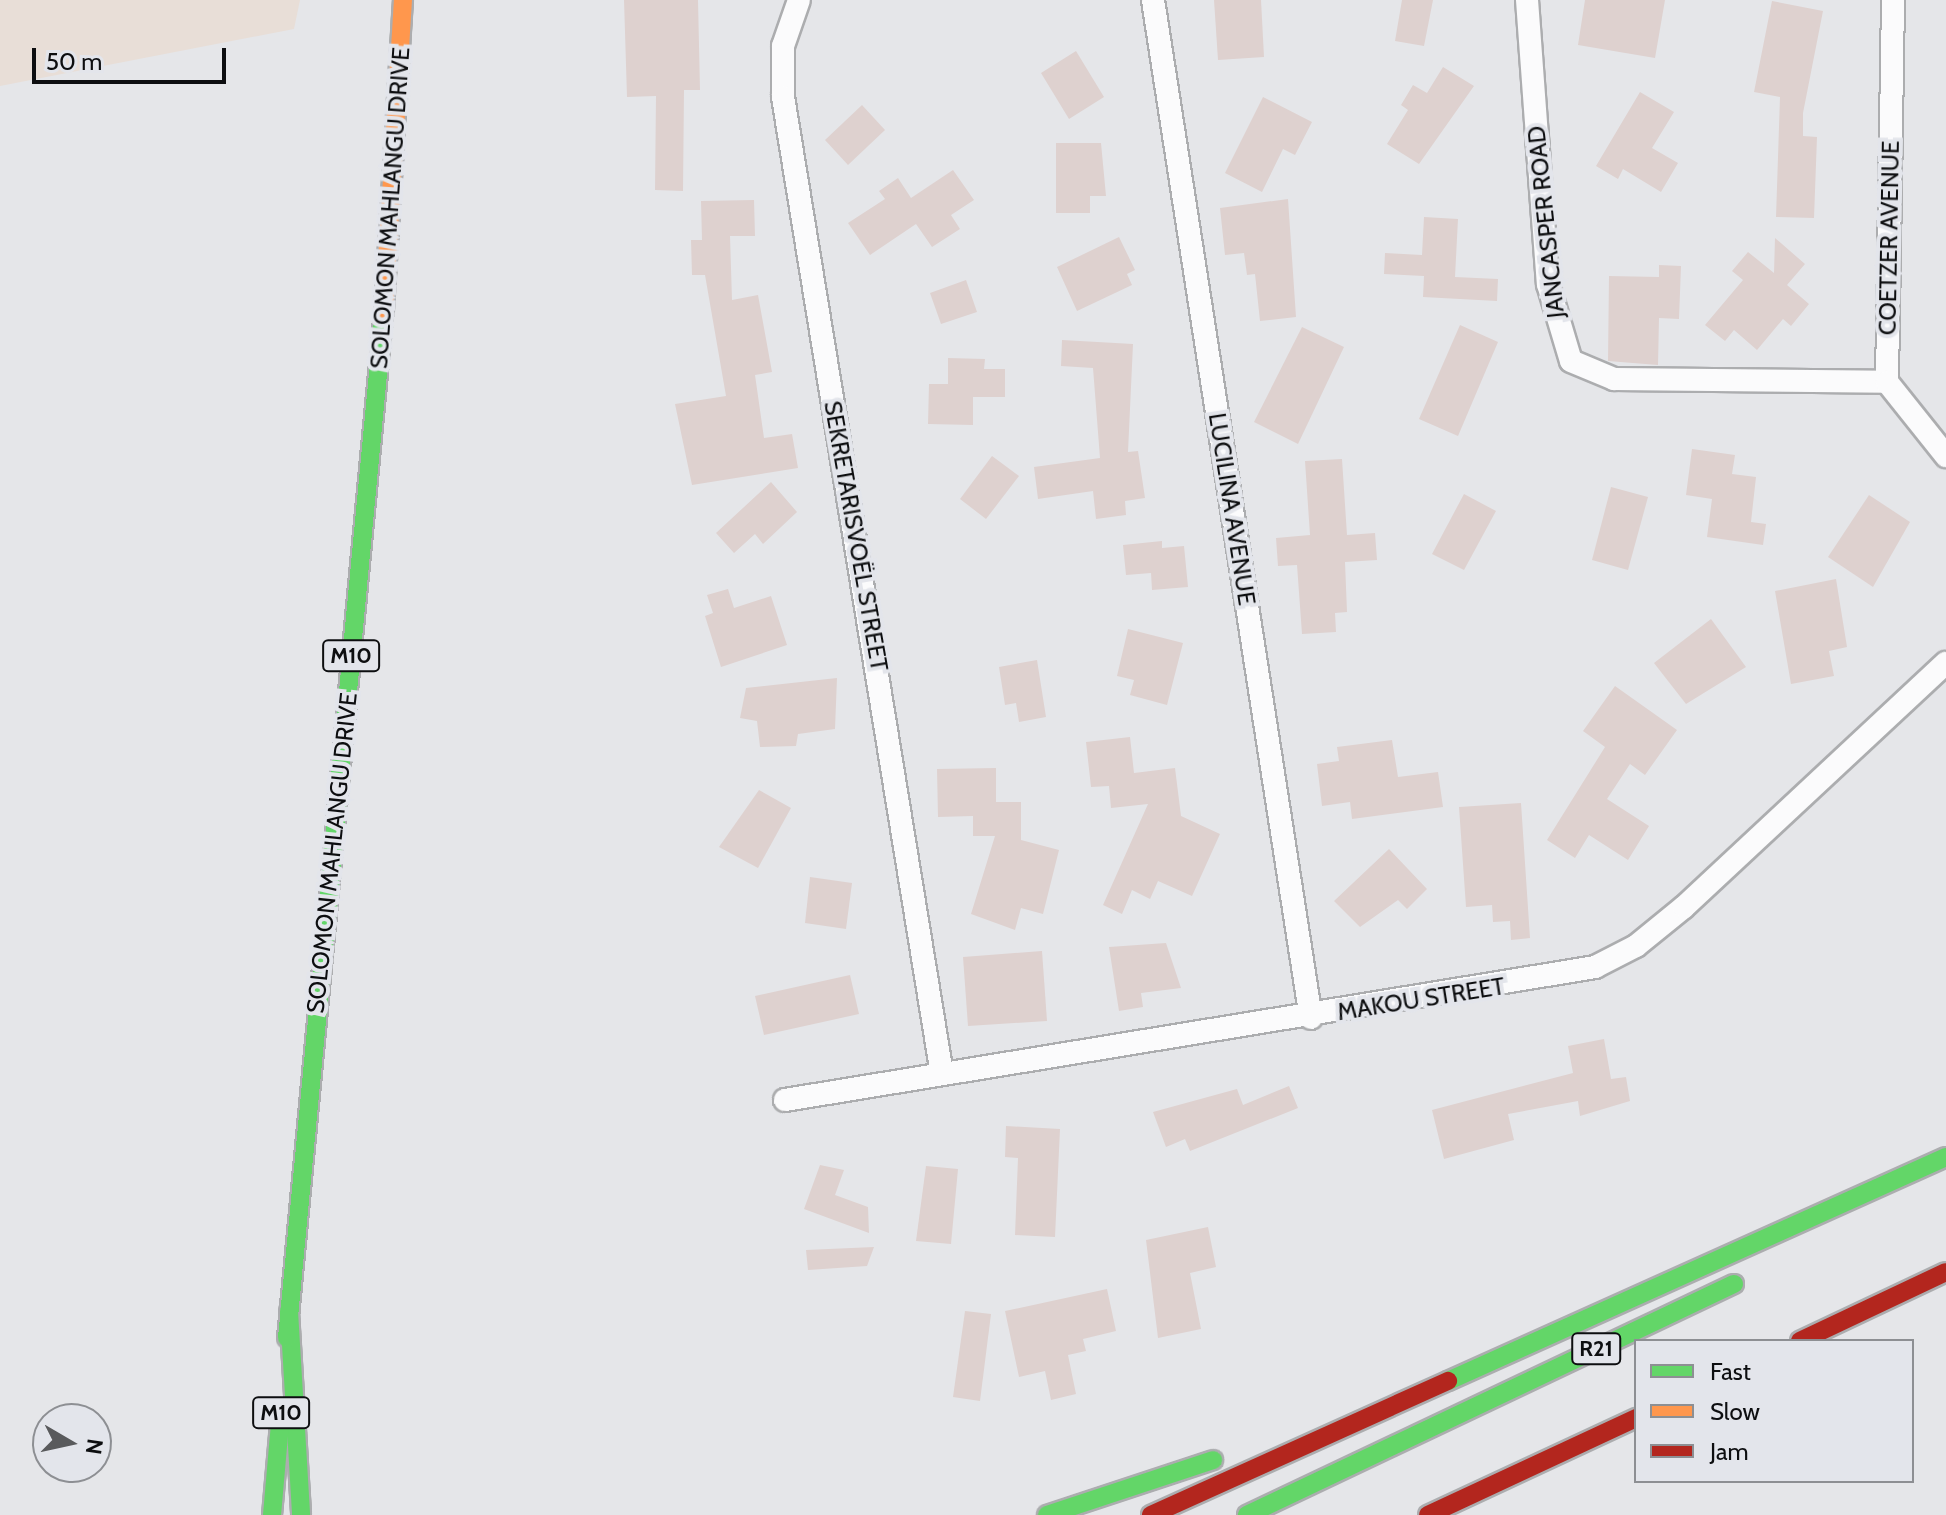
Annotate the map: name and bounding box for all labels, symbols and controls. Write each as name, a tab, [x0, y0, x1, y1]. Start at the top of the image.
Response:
scale bar	[36, 32, 230, 82]
street label: SOLOMON MAHLANGU DRIVE	[364, 46, 416, 370]
text: 50 m	[46, 47, 102, 76]
street label: JANCASPER ROAD	[1522, 124, 1570, 320]
street label: COETZER AVENUE	[1873, 141, 1905, 335]
street label: SEKRETARISVOËL STREET	[818, 399, 894, 673]
street label: LUCILINA AVENUE	[1203, 411, 1261, 607]
road number: M10	[321, 638, 381, 674]
street label: SOLOMON MAHLANGU DRIVE	[301, 691, 363, 1015]
street label: MAKOU STREET	[1335, 972, 1507, 1026]
road number: R21	[1570, 1331, 1622, 1367]
legend	[1634, 1339, 1914, 1483]
text: Fast	[1710, 1357, 1751, 1386]
road number: M10	[251, 1395, 311, 1431]
text: Slow	[1710, 1397, 1760, 1426]
north arrow	[32, 1403, 112, 1483]
text: N	[80, 1437, 109, 1456]
text: Jam	[1710, 1437, 1748, 1466]

